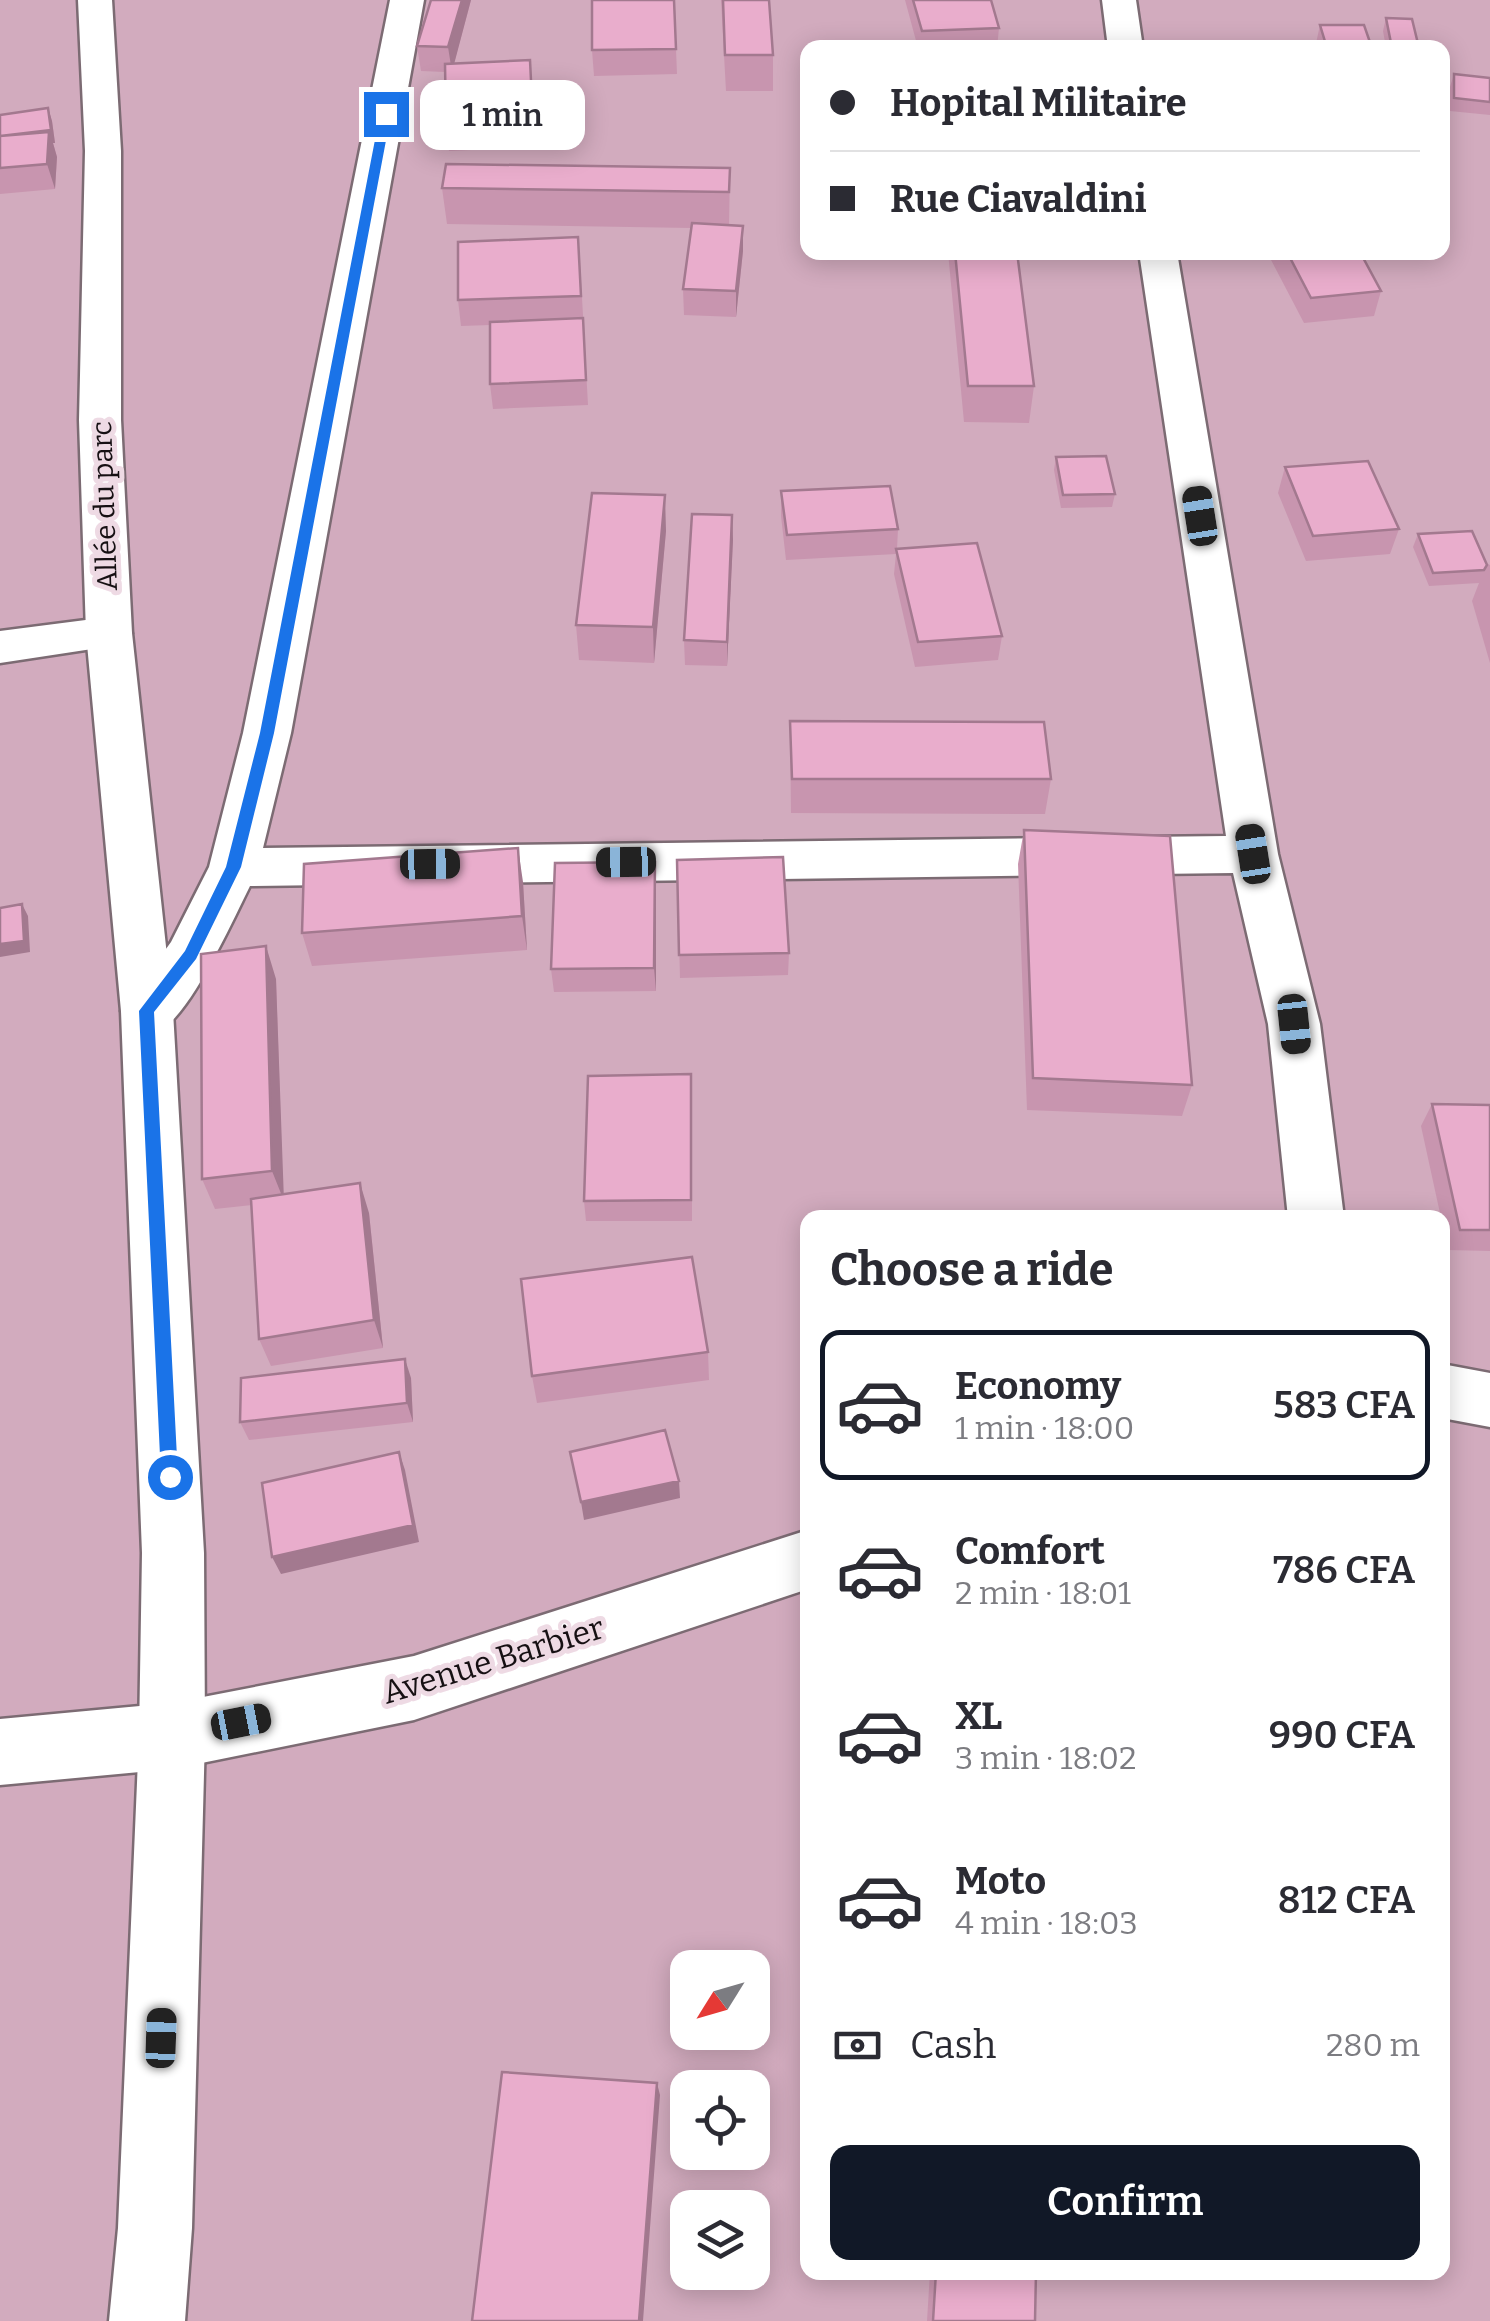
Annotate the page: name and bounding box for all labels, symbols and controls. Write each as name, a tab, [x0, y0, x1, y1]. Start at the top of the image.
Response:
callout: 1 min	[421, 79, 586, 149]
text: Hopital Militaire	[890, 80, 1187, 126]
route end	[364, 92, 409, 137]
text: 1 min	[462, 96, 543, 134]
text: Rue Ciavaldini	[890, 176, 1147, 222]
street label: Allée du parc	[85, 421, 124, 591]
car	[1180, 484, 1220, 548]
car	[1233, 822, 1273, 886]
car	[596, 846, 656, 878]
car	[400, 848, 460, 880]
car	[1276, 993, 1312, 1055]
text: Choose a ride	[830, 1243, 1113, 1297]
icon: car	[835, 1360, 925, 1450]
text: Economy	[955, 1363, 1121, 1409]
text: 583 CFA	[1273, 1382, 1415, 1428]
text: 1 min · 18:00	[955, 1409, 1134, 1447]
route start	[148, 1455, 193, 1500]
icon: car	[835, 1525, 925, 1615]
text: Comfort	[955, 1528, 1105, 1574]
text: 786 CFA	[1273, 1547, 1415, 1593]
text: 2 min · 18:01	[955, 1574, 1131, 1612]
street label: Avenue Barbier	[378, 1608, 608, 1712]
icon: car	[835, 1690, 925, 1780]
text: XL	[955, 1693, 1002, 1739]
car	[209, 1702, 273, 1742]
text: 990 CFA	[1269, 1712, 1415, 1758]
text: 3 min · 18:02	[955, 1739, 1136, 1777]
icon: car	[835, 1855, 925, 1945]
text: Moto	[955, 1858, 1046, 1904]
text: 812 CFA	[1278, 1877, 1415, 1923]
text: 4 min · 18:03	[955, 1904, 1138, 1942]
north arrow	[670, 1950, 770, 2050]
map controls	[670, 1950, 770, 2290]
car	[145, 2007, 177, 2069]
icon: cash	[830, 2018, 885, 2073]
text: Cash	[910, 2022, 996, 2068]
text: 280 m	[1326, 2026, 1420, 2064]
button: locate	[670, 2070, 770, 2170]
button: Confirm	[830, 2145, 1420, 2260]
button: layers	[670, 2190, 770, 2290]

